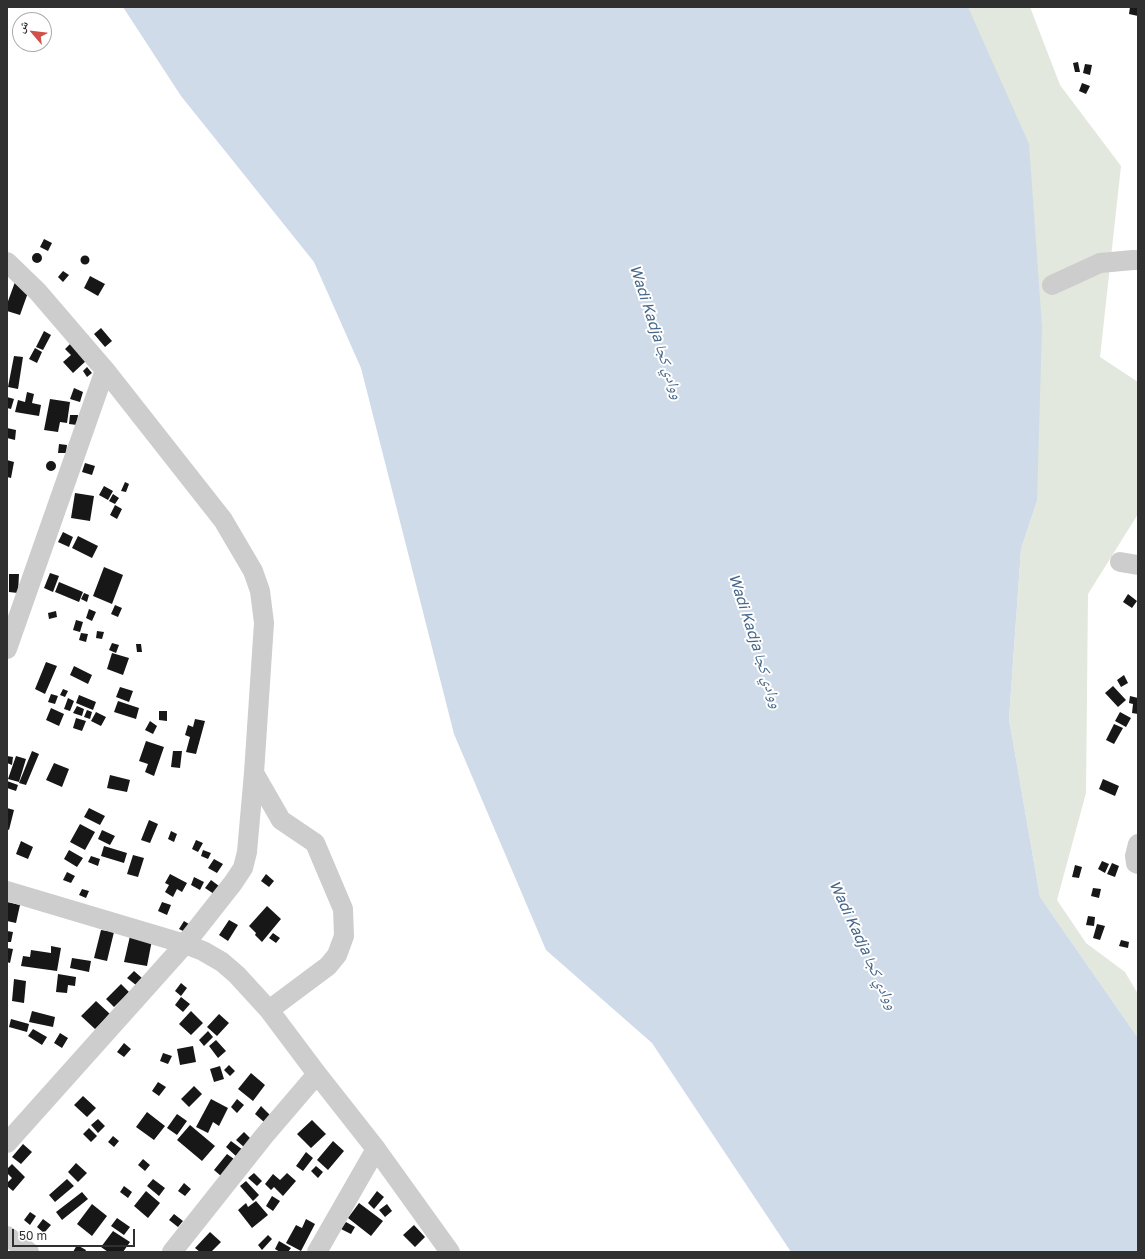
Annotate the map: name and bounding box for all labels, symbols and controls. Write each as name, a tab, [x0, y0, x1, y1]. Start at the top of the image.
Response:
north arrow	[12, 12, 52, 52]
text: ش	[13, 18, 30, 35]
water label: Wadi Kadja ووادي كجا	[626, 263, 686, 401]
water label: Wadi Kadja ووادي كجا	[725, 572, 785, 710]
water label: Wadi Kadja ووادي كجا	[825, 878, 901, 1012]
scale bar	[14, 1221, 137, 1247]
text: 50 m	[19, 1228, 47, 1243]

